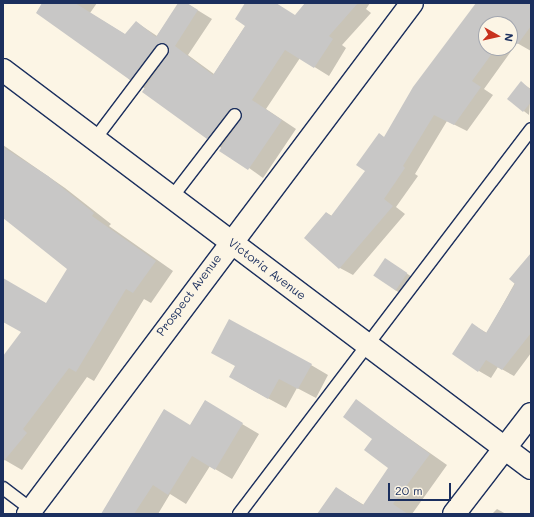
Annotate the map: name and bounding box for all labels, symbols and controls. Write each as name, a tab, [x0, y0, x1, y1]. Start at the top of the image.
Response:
north arrow	[478, 16, 518, 56]
text: N	[501, 32, 517, 43]
street label: Victoria Avenue	[225, 235, 309, 303]
street label: Prospect Avenue	[154, 251, 224, 339]
scale bar	[390, 475, 453, 501]
text: 20 m	[395, 482, 423, 498]

